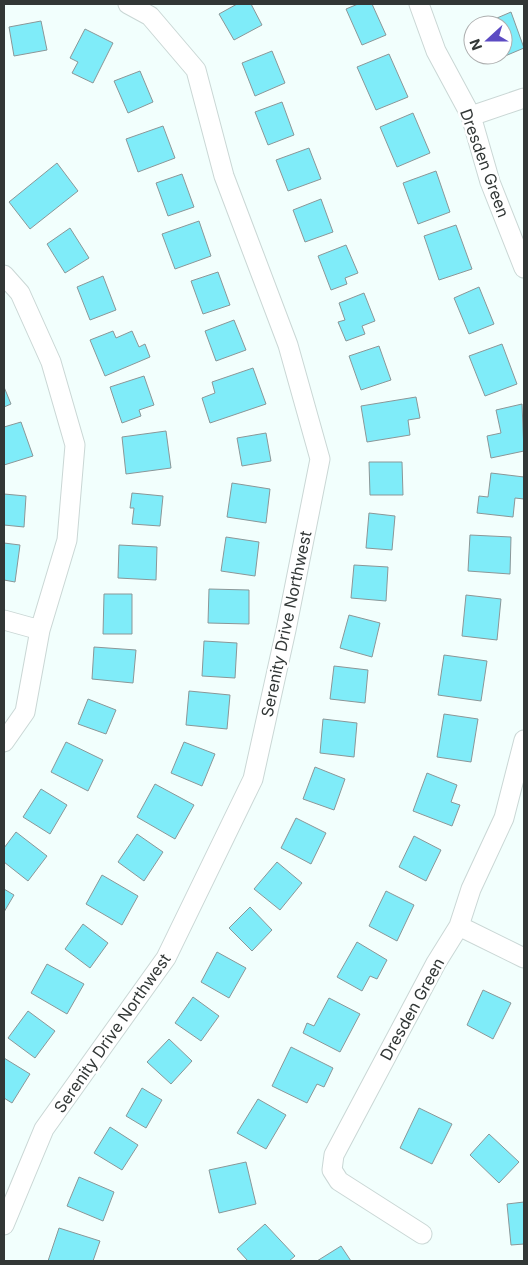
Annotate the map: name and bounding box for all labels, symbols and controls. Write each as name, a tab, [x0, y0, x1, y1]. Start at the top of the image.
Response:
north arrow	[463, 15, 513, 65]
text: N	[466, 37, 485, 53]
street label: Dresden Green	[456, 106, 514, 220]
street label: Serenity Drive Northwest	[256, 529, 316, 719]
street label: Serenity Drive Northwest	[49, 950, 175, 1116]
street label: Dresden Green	[376, 954, 448, 1064]

